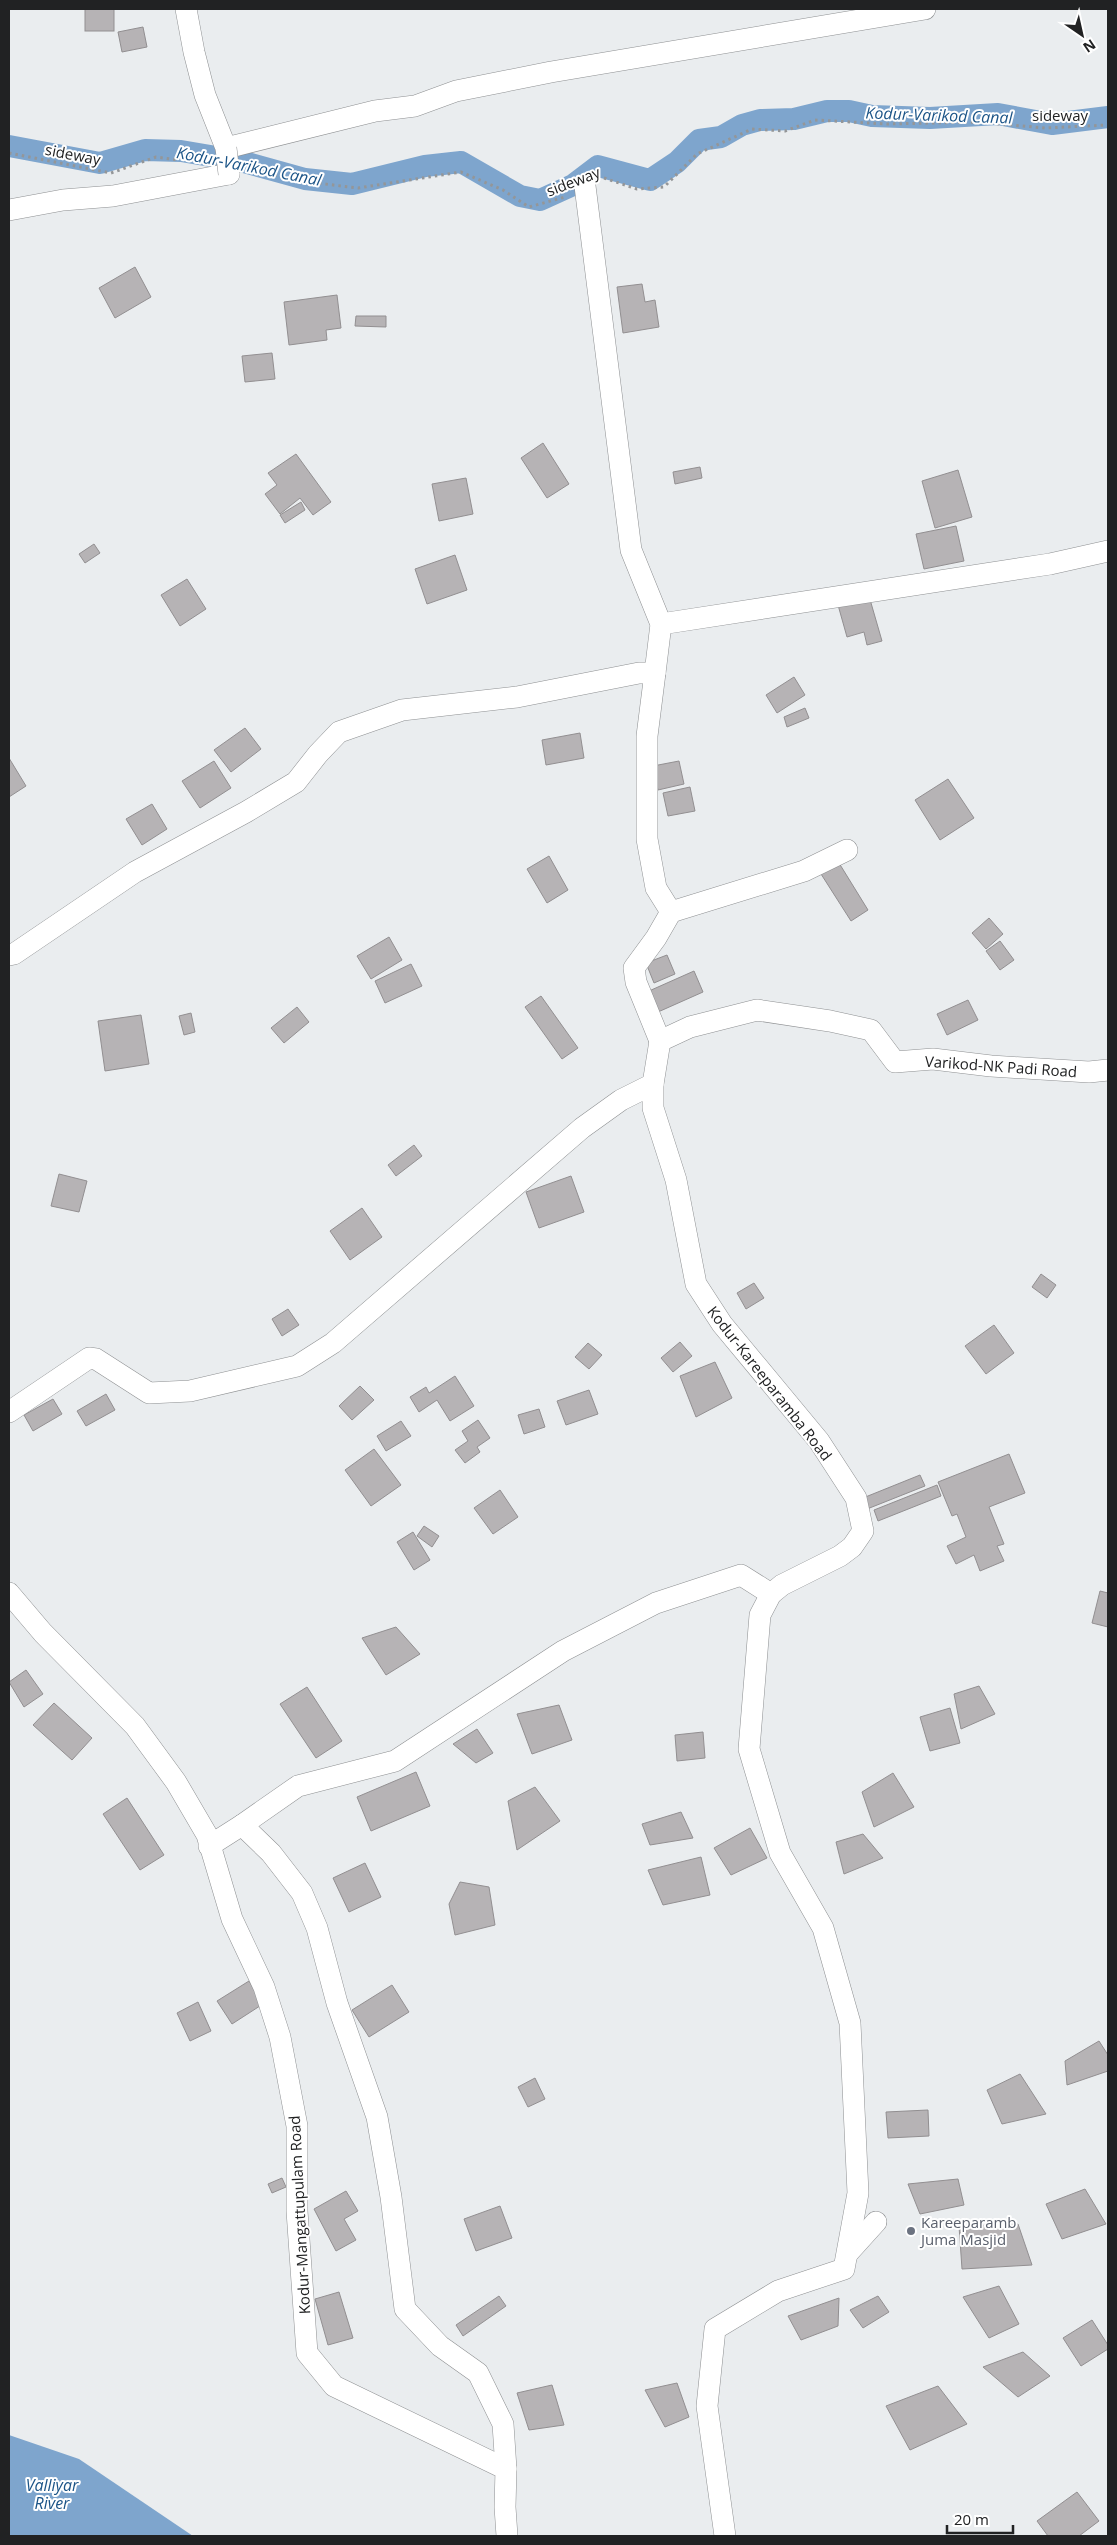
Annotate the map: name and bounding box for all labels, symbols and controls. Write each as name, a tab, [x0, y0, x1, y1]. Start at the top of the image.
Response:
north arrow	[1057, 10, 1107, 60]
text: N	[1080, 35, 1100, 57]
water label: Kodur-Varikod Canal	[865, 101, 1014, 129]
street label: sideway	[1032, 105, 1088, 125]
street label: sideway	[44, 139, 103, 169]
water label: Kodur-Varikod Canal	[175, 141, 324, 191]
street label: sideway	[543, 161, 603, 200]
street label: Varikod-NK Padi Road	[924, 1051, 1078, 1081]
street label: Kodur-Kareeparamba Road	[703, 1302, 837, 1464]
street label: Kodur-Mangattupulam Road	[284, 2115, 314, 2315]
place label: Kareeparamb Juma Masjid	[919, 2212, 1017, 2249]
marker: Kareeparamb Juma Masjid	[905, 2225, 917, 2237]
water label: Valliyar River	[26, 2474, 79, 2514]
scale bar	[947, 2502, 1013, 2534]
text: 20 m	[954, 2509, 989, 2529]

